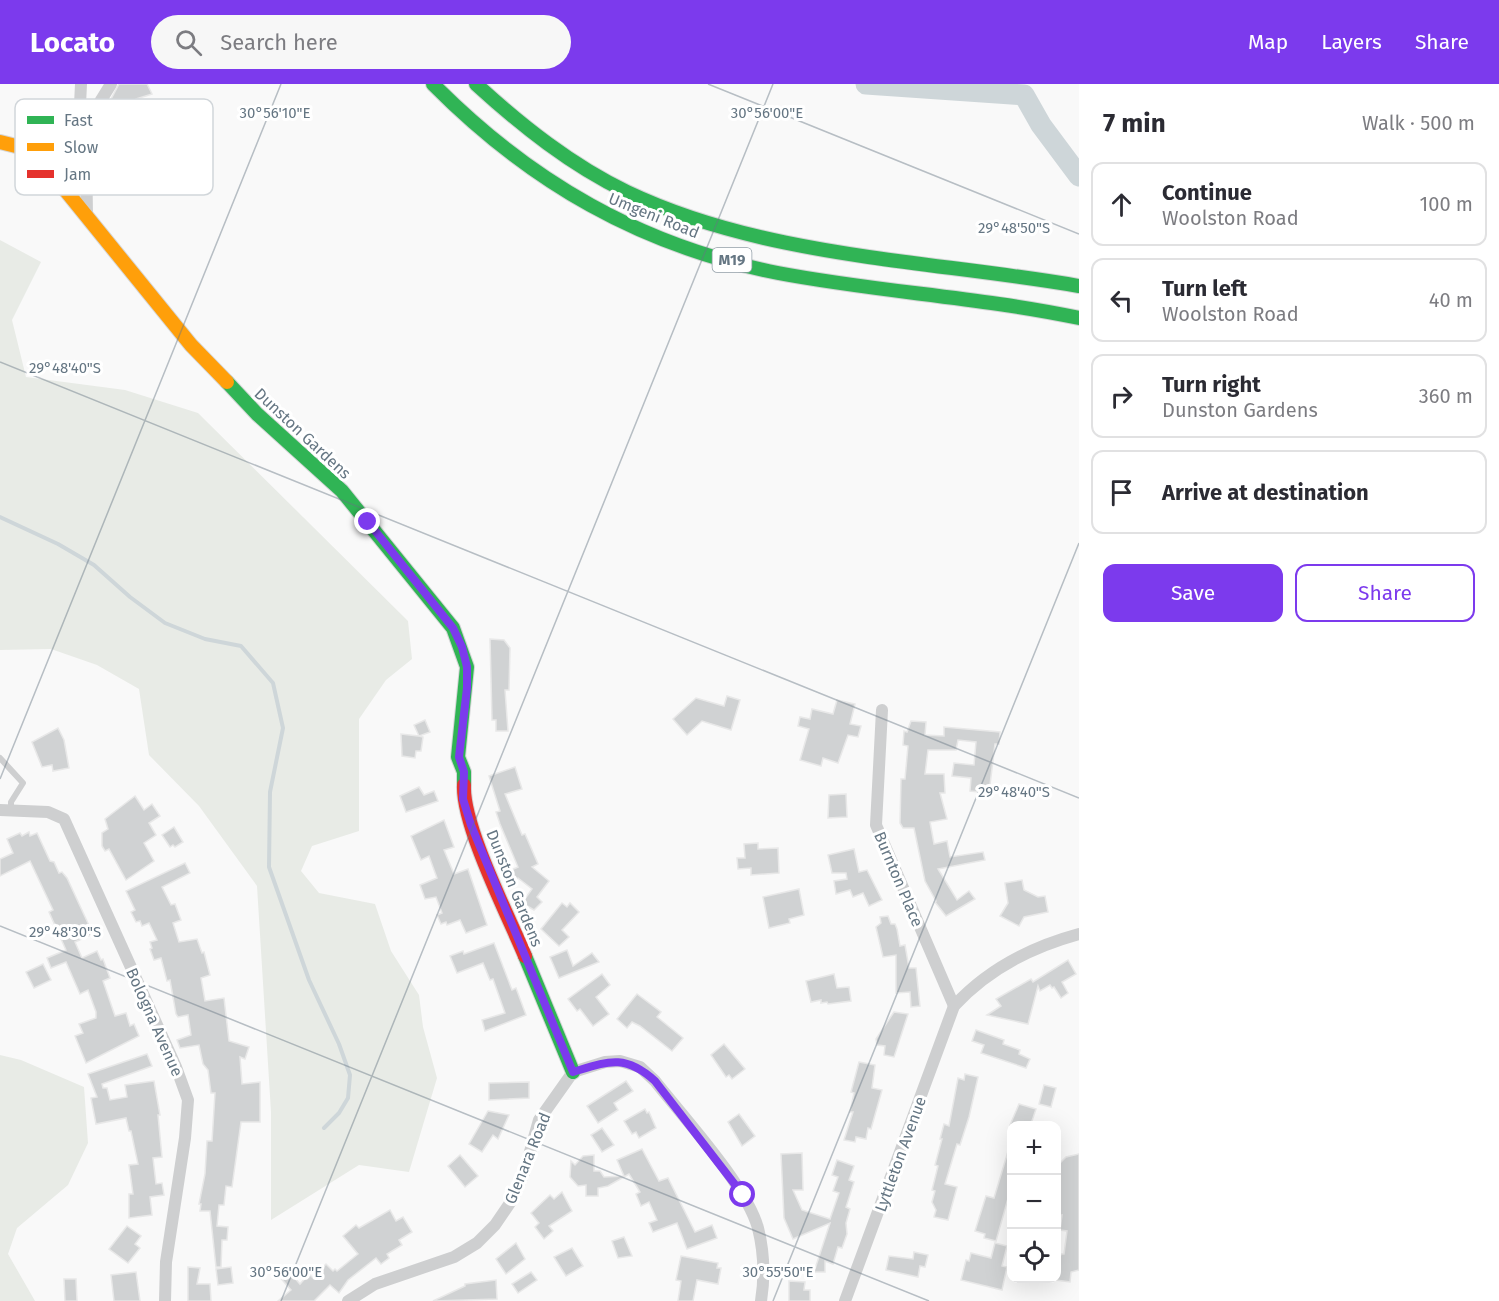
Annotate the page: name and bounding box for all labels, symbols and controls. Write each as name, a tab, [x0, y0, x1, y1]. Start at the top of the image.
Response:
search box	[151, 15, 571, 69]
text: Locato	[30, 26, 115, 59]
icon: search	[172, 26, 205, 59]
text: Search here	[220, 29, 338, 56]
text: Map	[1248, 29, 1288, 55]
text: Layers	[1321, 29, 1382, 55]
text: Share	[1415, 29, 1469, 55]
legend	[15, 99, 213, 195]
text: 30°56'10"E	[240, 104, 310, 122]
text: 30°56'00"E	[731, 104, 803, 122]
text: 7 min	[1103, 108, 1166, 139]
text: Fast	[64, 111, 93, 130]
text: Walk · 500 m	[1362, 111, 1475, 135]
text: Slow	[64, 138, 99, 157]
text: Jam	[64, 165, 91, 184]
text: Continue	[1162, 179, 1252, 206]
icon: ahead	[1105, 188, 1138, 221]
street label: Umgeni Road	[606, 189, 702, 242]
text: 100 m	[1420, 192, 1473, 216]
text: Woolston Road	[1162, 206, 1299, 230]
text: 29°48'50"S	[978, 219, 1050, 237]
road number: M19	[712, 248, 752, 272]
text: Turn left	[1162, 275, 1247, 302]
icon: left	[1105, 284, 1138, 317]
text: 40 m	[1429, 288, 1473, 312]
text: Woolston Road	[1162, 302, 1299, 326]
text: 29°48'40"S	[29, 359, 101, 377]
text: Turn right	[1162, 371, 1261, 398]
icon: right	[1105, 380, 1138, 413]
street label: Dunston Gardens	[251, 384, 355, 483]
text: 360 m	[1419, 384, 1473, 408]
text: Dunston Gardens	[1162, 398, 1318, 422]
icon: arrive	[1105, 476, 1138, 509]
text: Arrive at destination	[1162, 479, 1369, 506]
route end	[354, 508, 380, 534]
button: Save	[1103, 564, 1283, 622]
button: Share	[1295, 564, 1475, 622]
text: 29°48'40"S	[978, 783, 1050, 801]
street label: Dunston Gardens	[482, 827, 547, 950]
street label: Burnton Place	[870, 829, 927, 930]
text: 29°48'30"S	[29, 923, 101, 941]
street label: Bologna Avenue	[122, 965, 187, 1079]
street label: Lyttleton Avenue	[871, 1094, 930, 1214]
street label: Glenara Road	[500, 1110, 554, 1207]
map controls	[1007, 1121, 1061, 1283]
button: +	[1007, 1121, 1061, 1175]
button: −	[1007, 1175, 1061, 1229]
route start	[729, 1181, 755, 1207]
button: locate	[1007, 1229, 1061, 1283]
text: 30°56'00"E	[250, 1263, 322, 1281]
text: 30°55'50"E	[742, 1263, 814, 1281]

